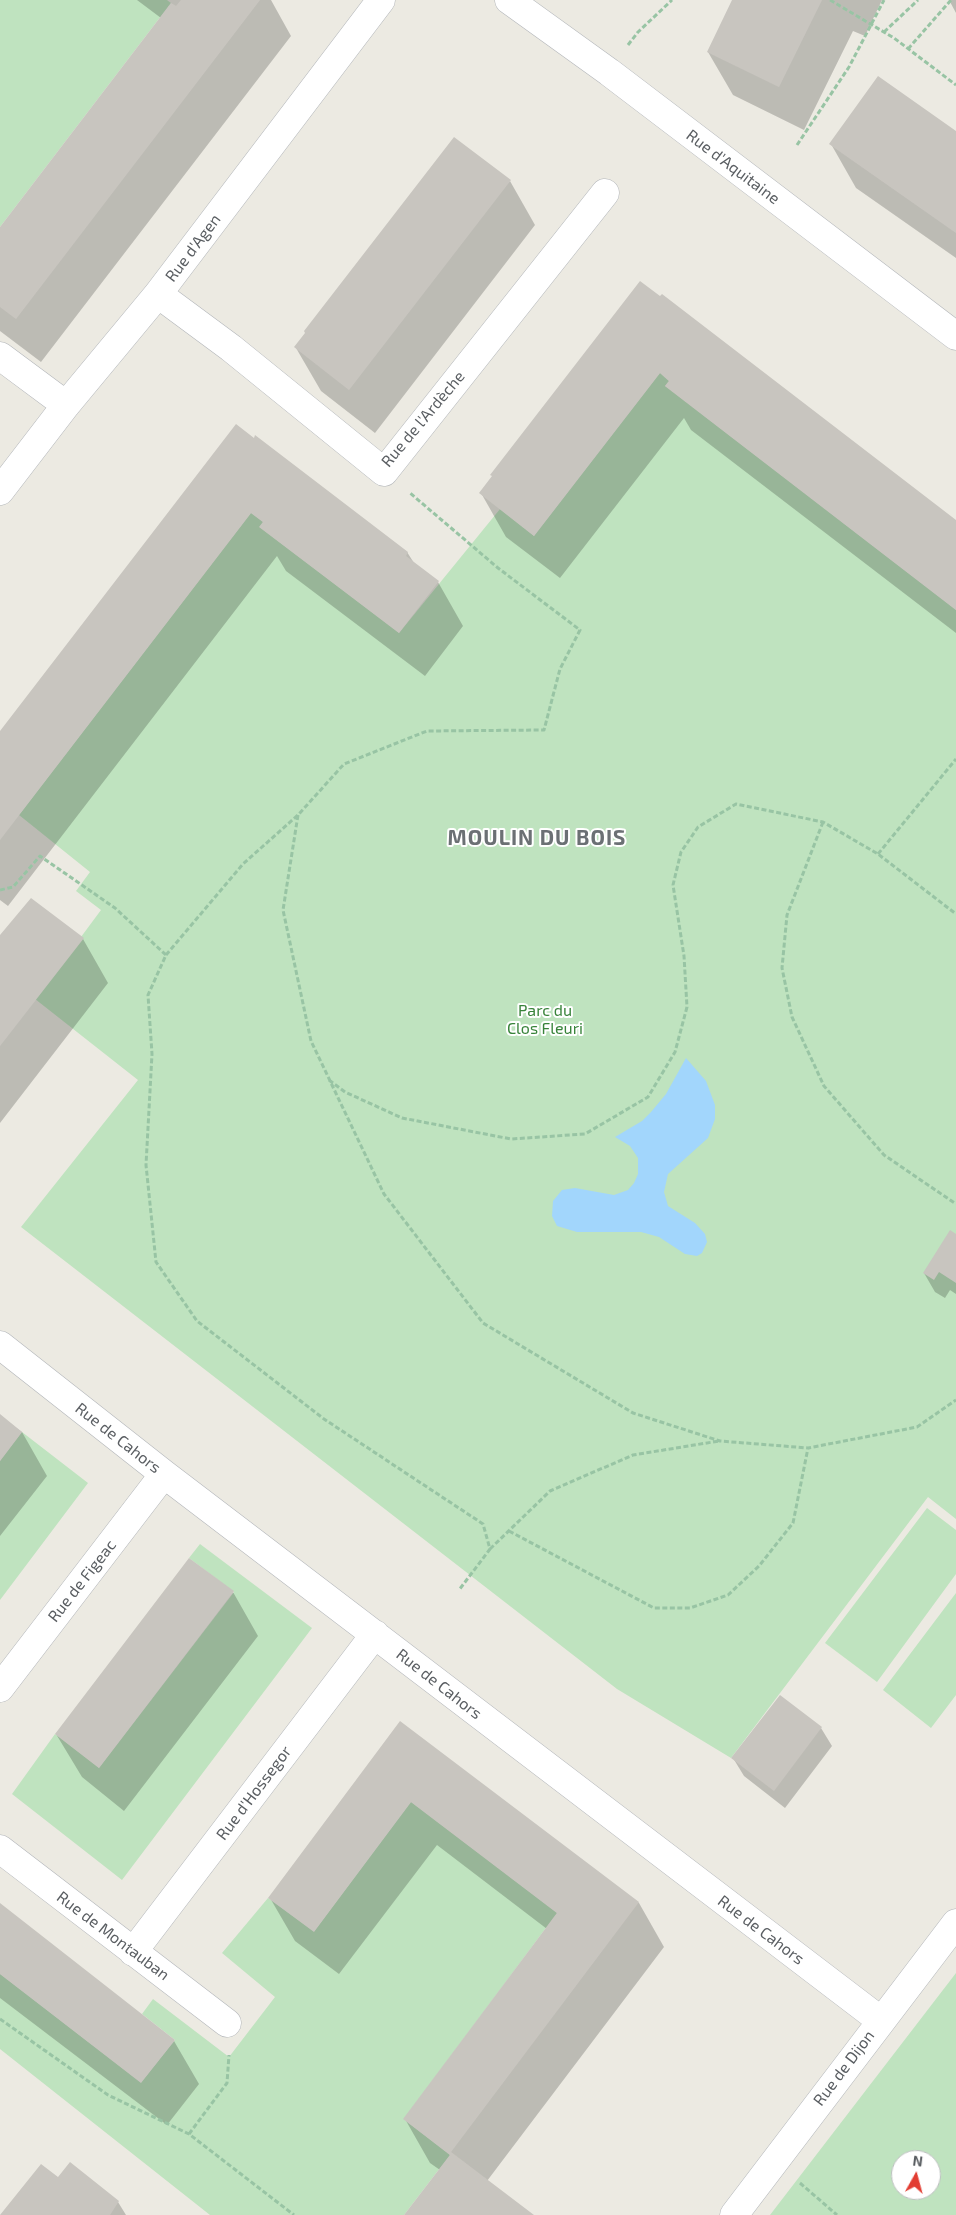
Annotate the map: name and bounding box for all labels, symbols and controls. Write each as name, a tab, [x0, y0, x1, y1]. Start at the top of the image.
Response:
street label: Rue d'Aquitaine	[683, 126, 783, 208]
street label: Rue d'Agen	[161, 210, 225, 286]
street label: Rue de l'Ardèche	[377, 367, 469, 471]
district label: MOULIN DU BOIS	[446, 825, 628, 851]
park label: Parc du Clos Fleuri	[507, 1001, 583, 1039]
street label: Rue de Cahors	[71, 1399, 165, 1477]
street label: Rue de Figeac	[44, 1536, 120, 1626]
street label: Rue de Cahors	[392, 1645, 486, 1723]
street label: Rue d'Hossegor	[212, 1742, 296, 1844]
street label: Rue de Montauban	[53, 1887, 173, 1985]
street label: Rue de Cahors	[714, 1891, 808, 1969]
street label: Rue de Dijon	[809, 2026, 879, 2110]
north arrow	[891, 2150, 941, 2200]
text: N	[912, 2152, 924, 2170]

